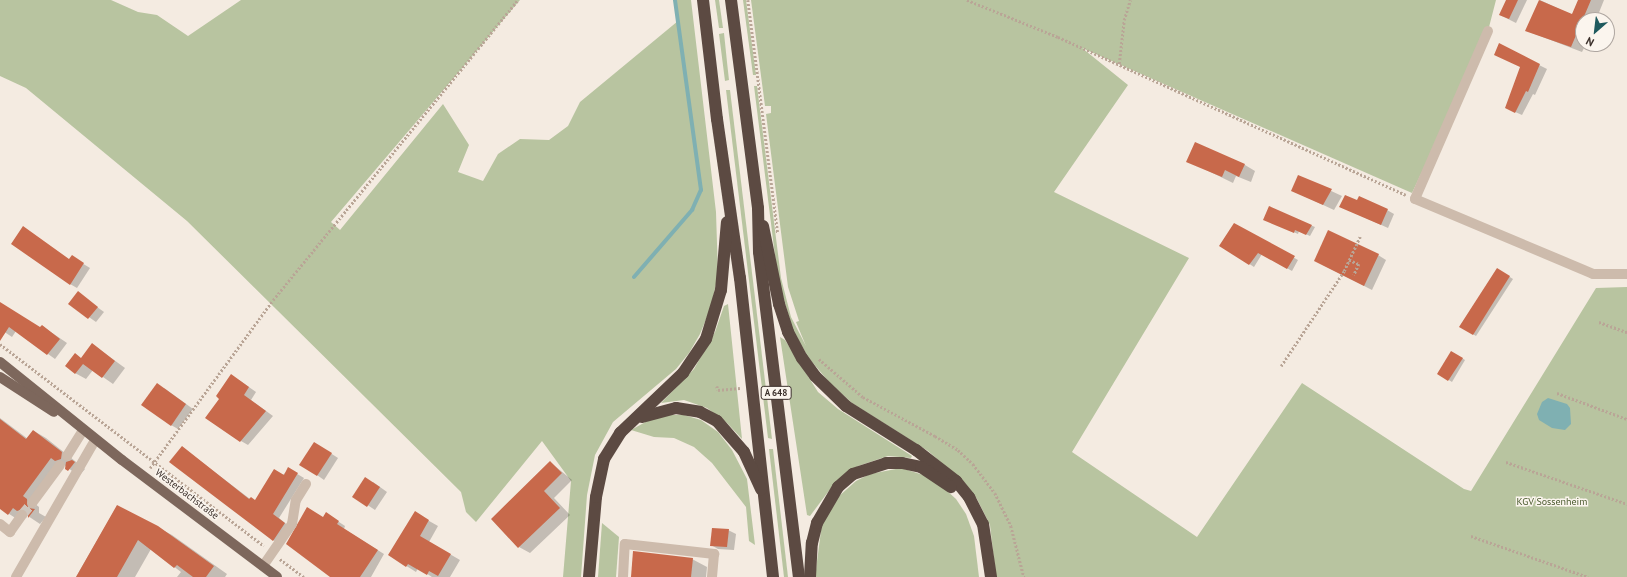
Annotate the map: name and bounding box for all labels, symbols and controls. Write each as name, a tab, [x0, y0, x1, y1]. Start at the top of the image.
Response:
north arrow	[1575, 12, 1615, 52]
text: N	[1583, 34, 1596, 50]
road number: A 648	[760, 386, 792, 400]
street label: Westerbachstraße	[153, 466, 221, 522]
park label: KGV Sossenheim	[1516, 496, 1588, 508]

